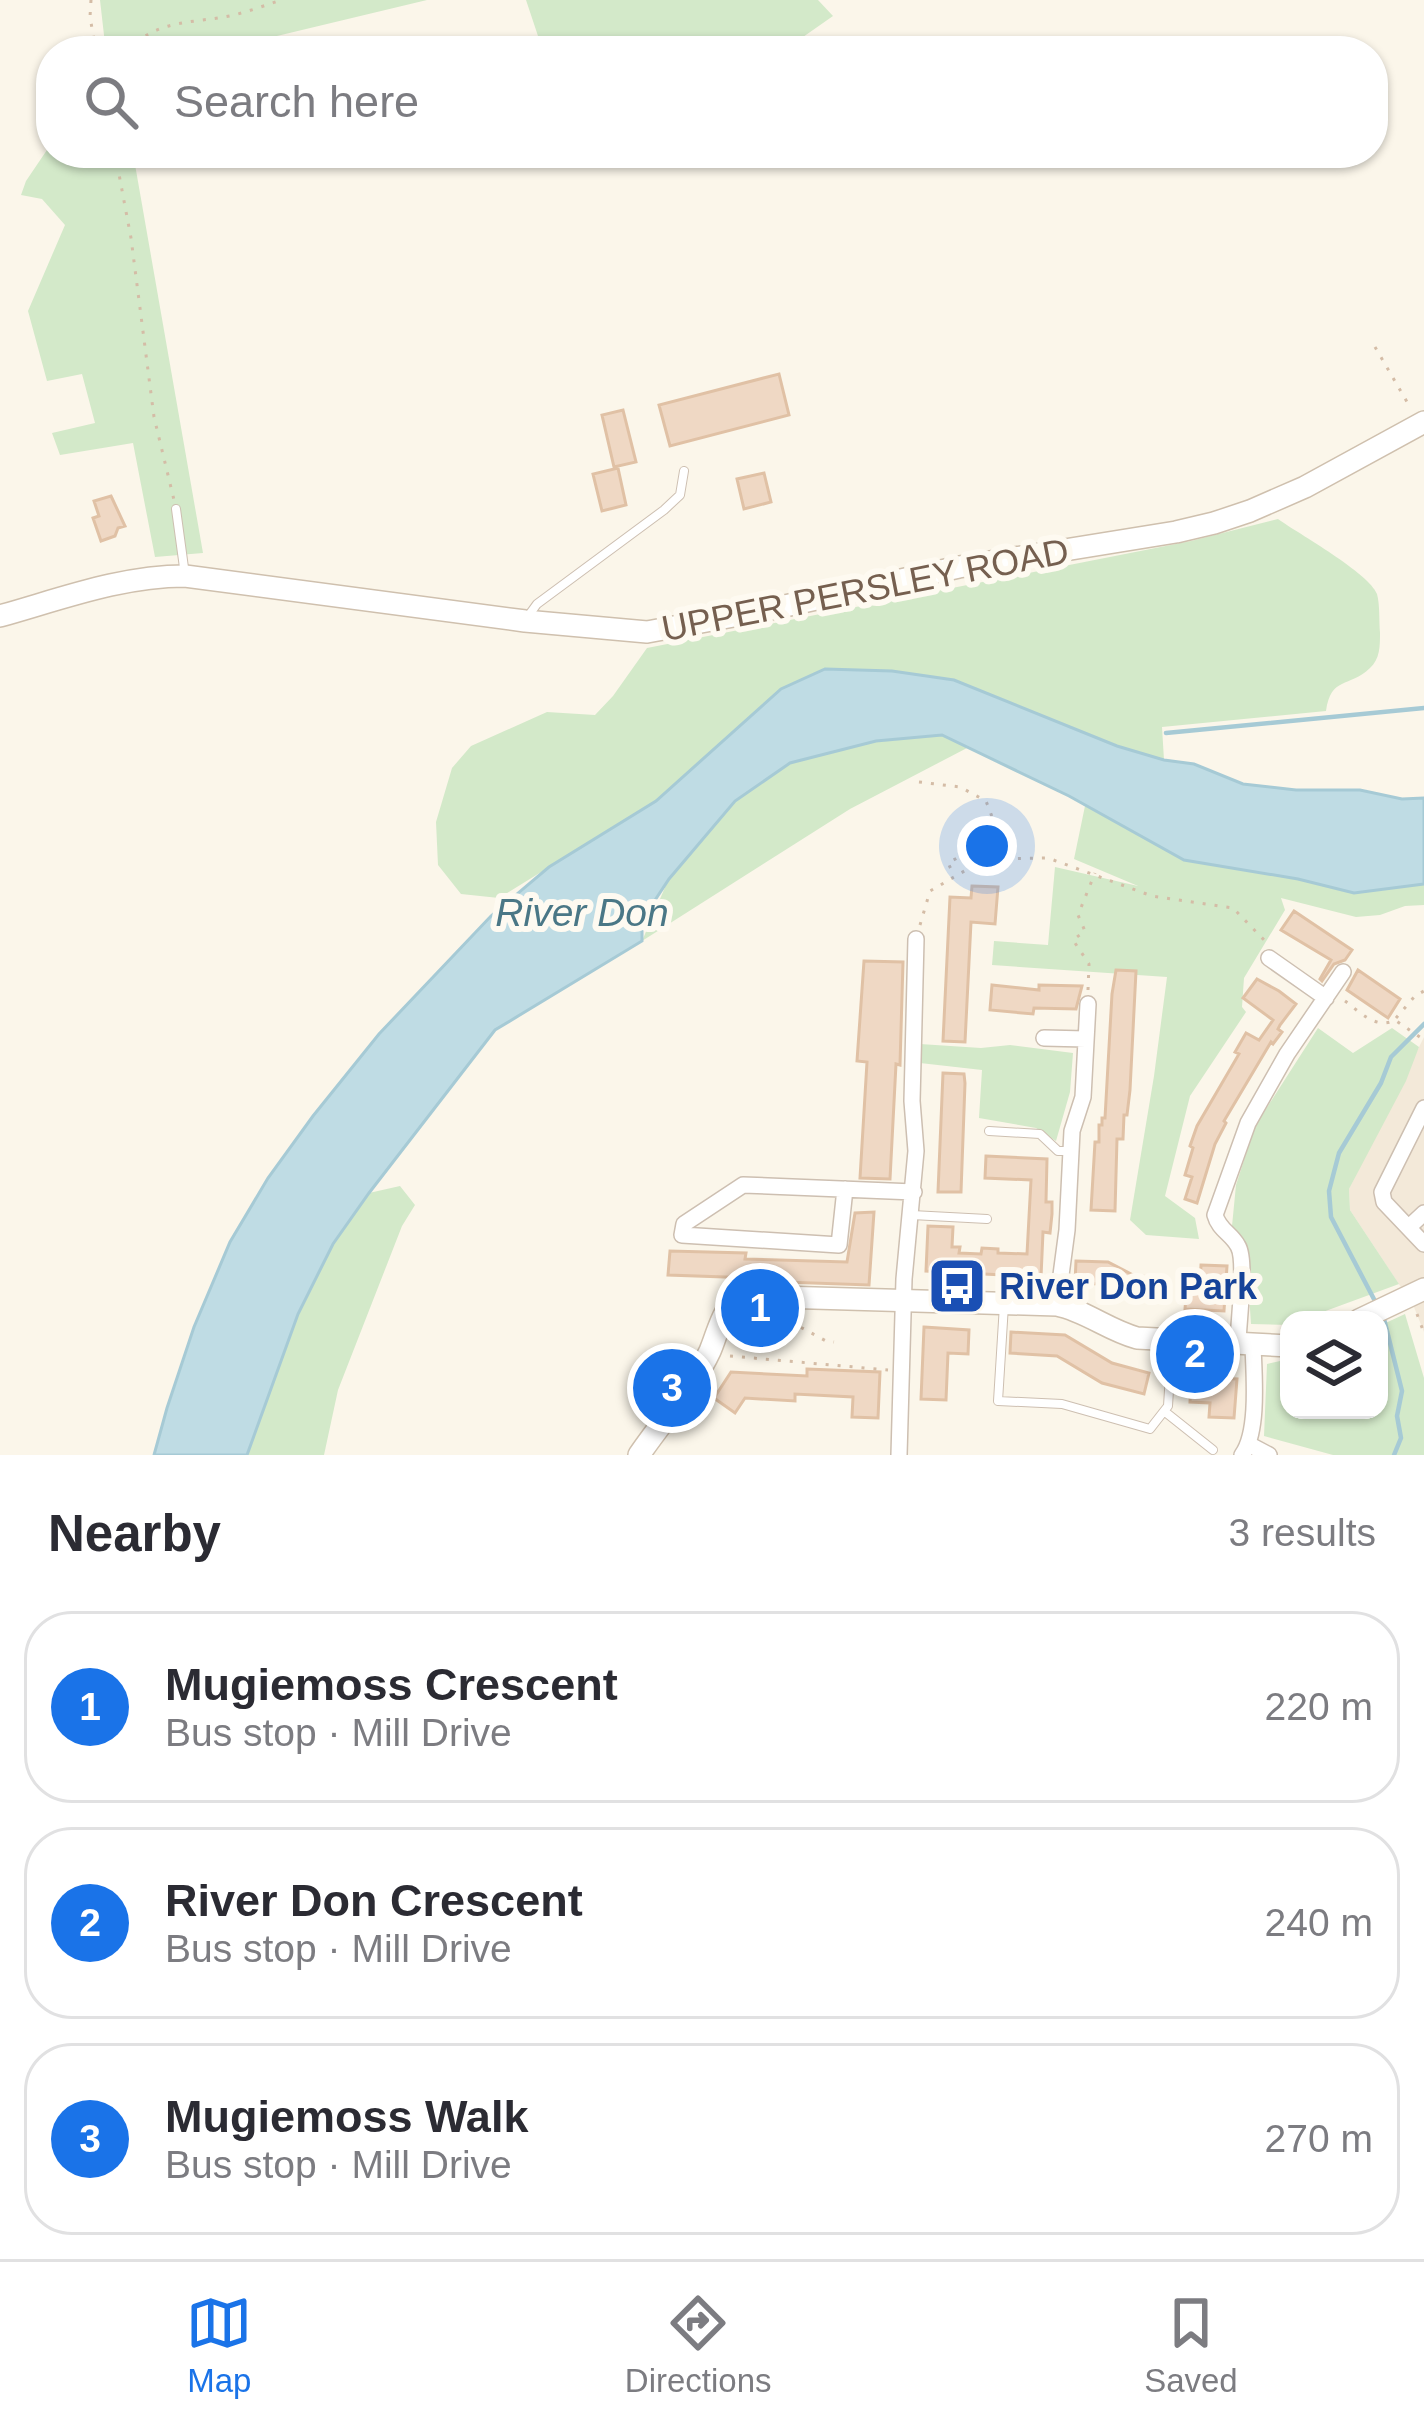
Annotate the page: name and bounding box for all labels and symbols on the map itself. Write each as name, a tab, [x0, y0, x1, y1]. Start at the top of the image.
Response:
street label: UPPER PERSLEY ROAD	[658, 530, 1072, 649]
your location	[957, 816, 1017, 876]
water label: River Don	[495, 891, 669, 934]
bus stop icon: River Don Park	[926, 1255, 988, 1317]
pin: 1	[721, 1263, 799, 1353]
place label: River Don Park	[999, 1266, 1258, 1307]
pin: 2	[1156, 1309, 1234, 1399]
pin: 3	[633, 1343, 711, 1433]

